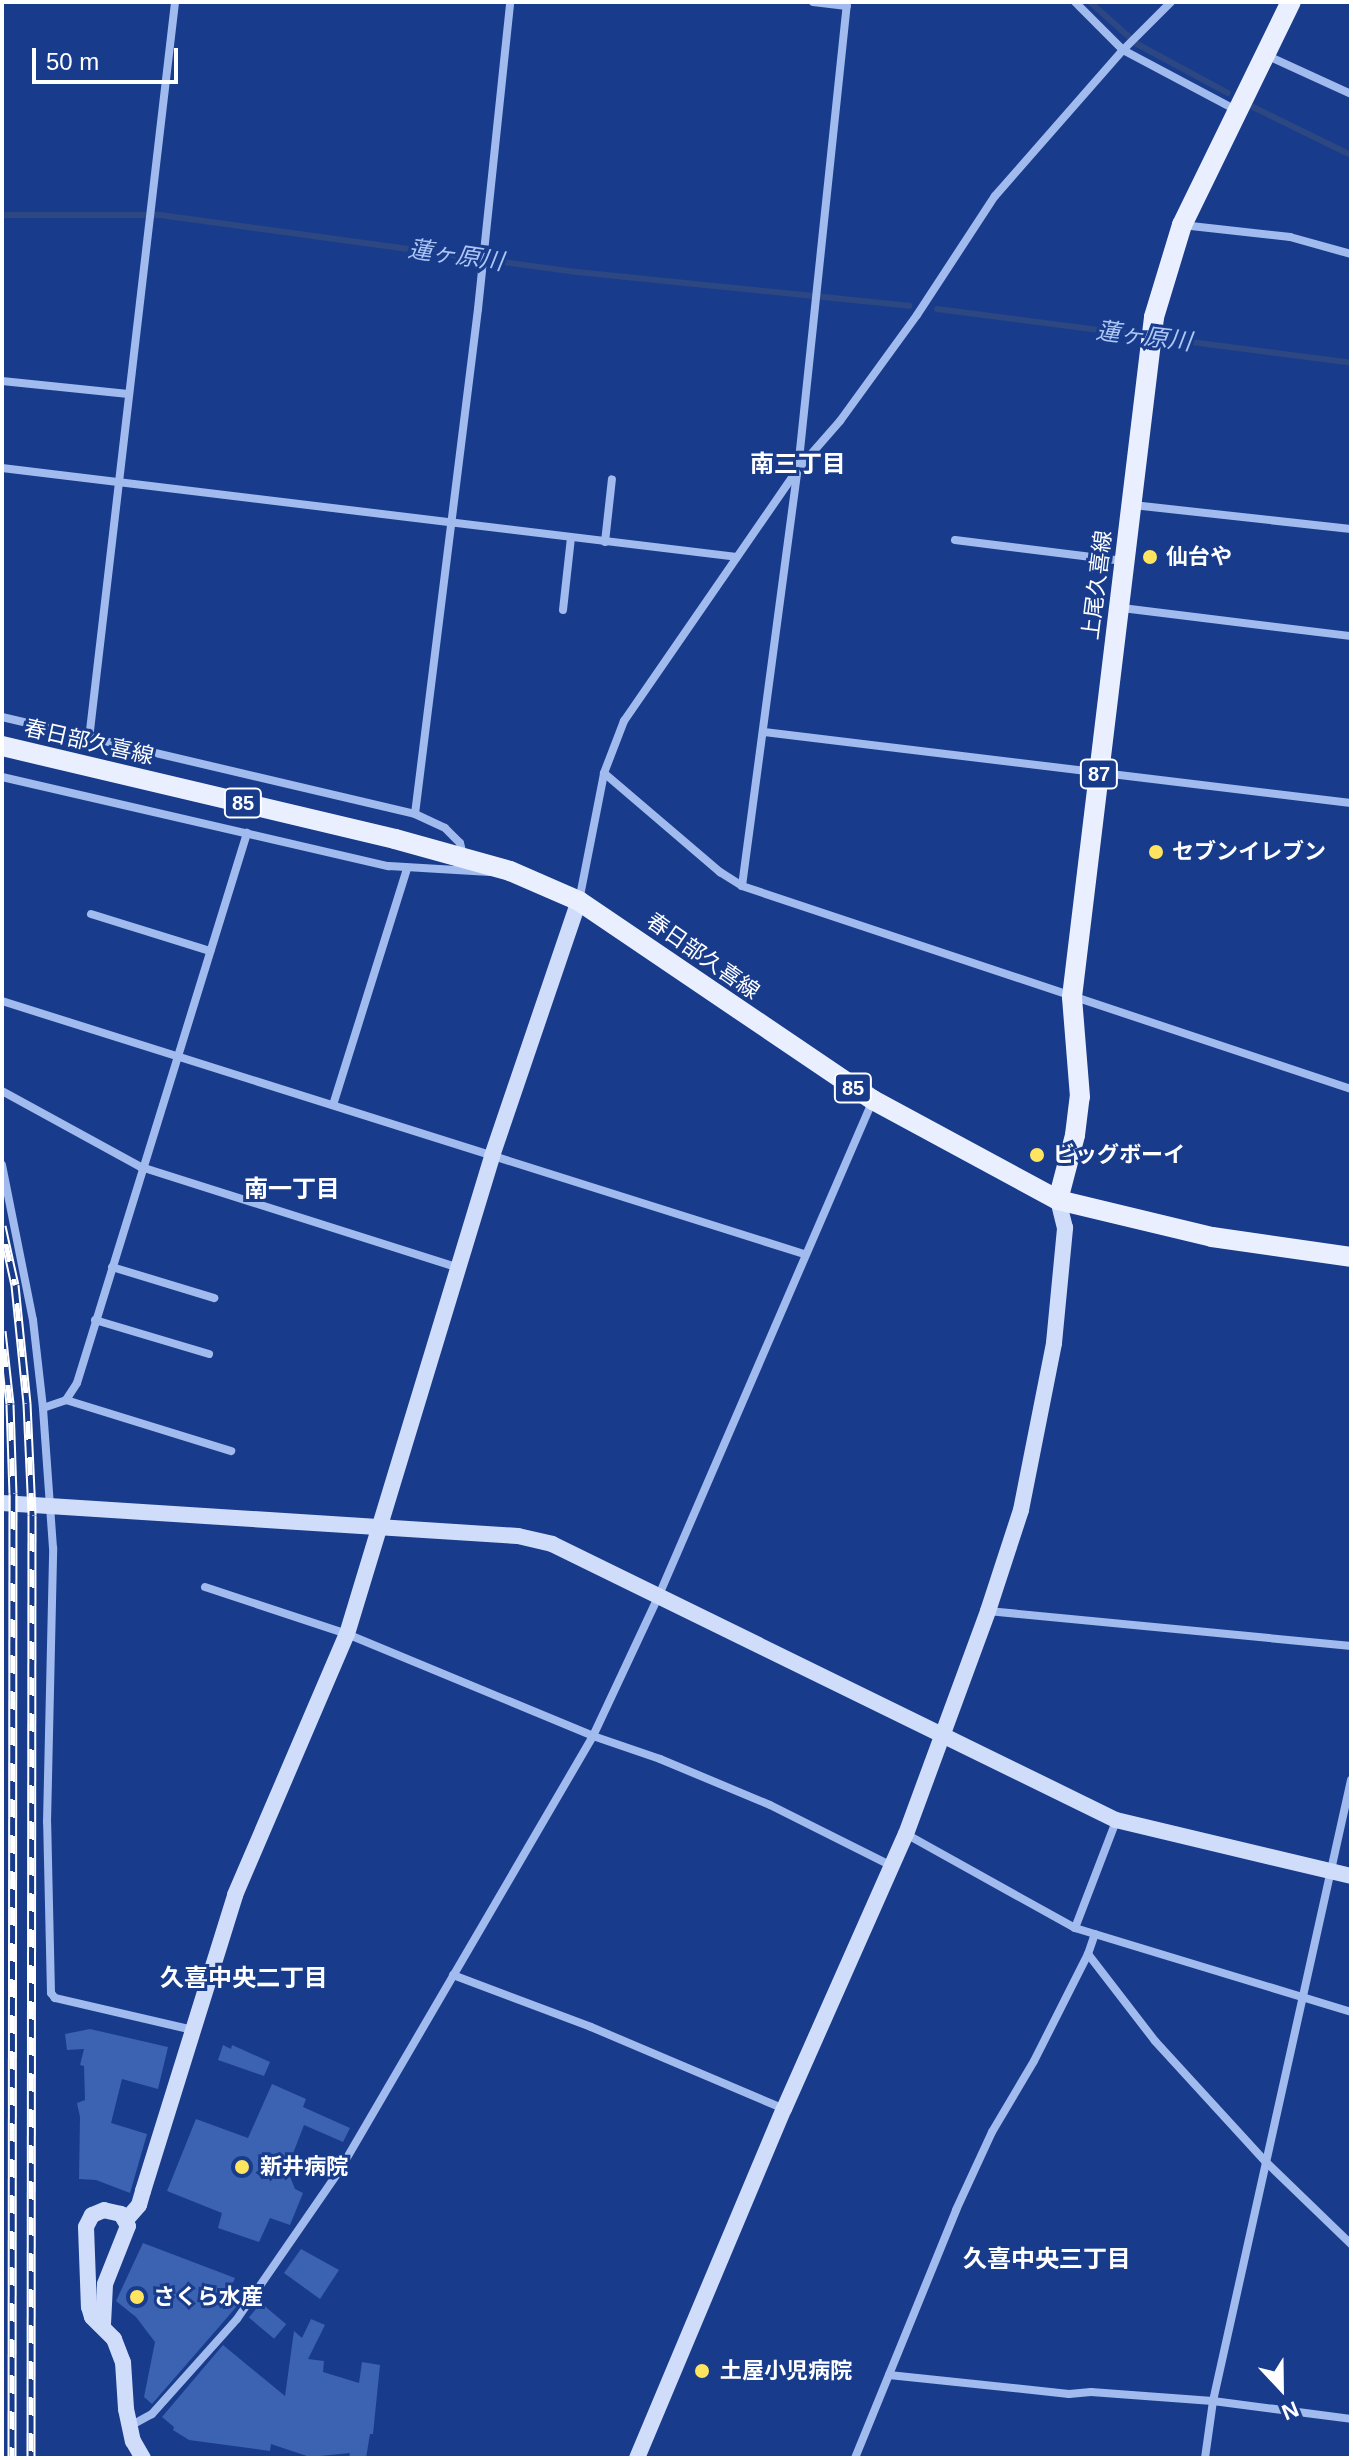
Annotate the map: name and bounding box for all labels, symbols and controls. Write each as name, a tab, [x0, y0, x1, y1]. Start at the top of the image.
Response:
scale bar	[36, 32, 182, 82]
text: 50 m	[46, 48, 99, 75]
water label: 蓮ヶ原川	[406, 234, 506, 276]
water label: 蓮ヶ原川	[1095, 316, 1193, 356]
district label: 南三丁目	[750, 450, 846, 478]
street label: 上尾久喜線	[1077, 529, 1117, 641]
place label: 仙台や	[1166, 544, 1232, 570]
marker: 仙台や	[1141, 548, 1159, 566]
street label: 春日部久喜線	[22, 714, 156, 770]
road number: 87	[1079, 758, 1119, 790]
road number: 85	[223, 787, 263, 819]
place label: セブンイレブン	[1172, 839, 1326, 865]
marker: セブンイレブン	[1147, 843, 1165, 861]
street label: 春日部久喜線	[641, 907, 765, 1005]
road number: 85	[833, 1072, 873, 1104]
place label: ビッグボーイ	[1053, 1142, 1185, 1168]
marker: ビッグボーイ	[1028, 1146, 1046, 1164]
district label: 南一丁目	[244, 1175, 340, 1203]
district label: 久喜中央二丁目	[160, 1964, 328, 1992]
place label: 新井病院	[260, 2154, 348, 2180]
marker: 新井病院	[231, 2156, 253, 2178]
district label: 久喜中央三丁目	[963, 2245, 1131, 2273]
place label: さくら水産	[153, 2284, 263, 2310]
marker: さくら水産	[128, 2288, 146, 2306]
north arrow	[1241, 2348, 1321, 2428]
place label: 土屋小児病院	[720, 2358, 852, 2384]
marker: 土屋小児病院	[691, 2360, 713, 2382]
text: N	[1278, 2396, 1302, 2425]

